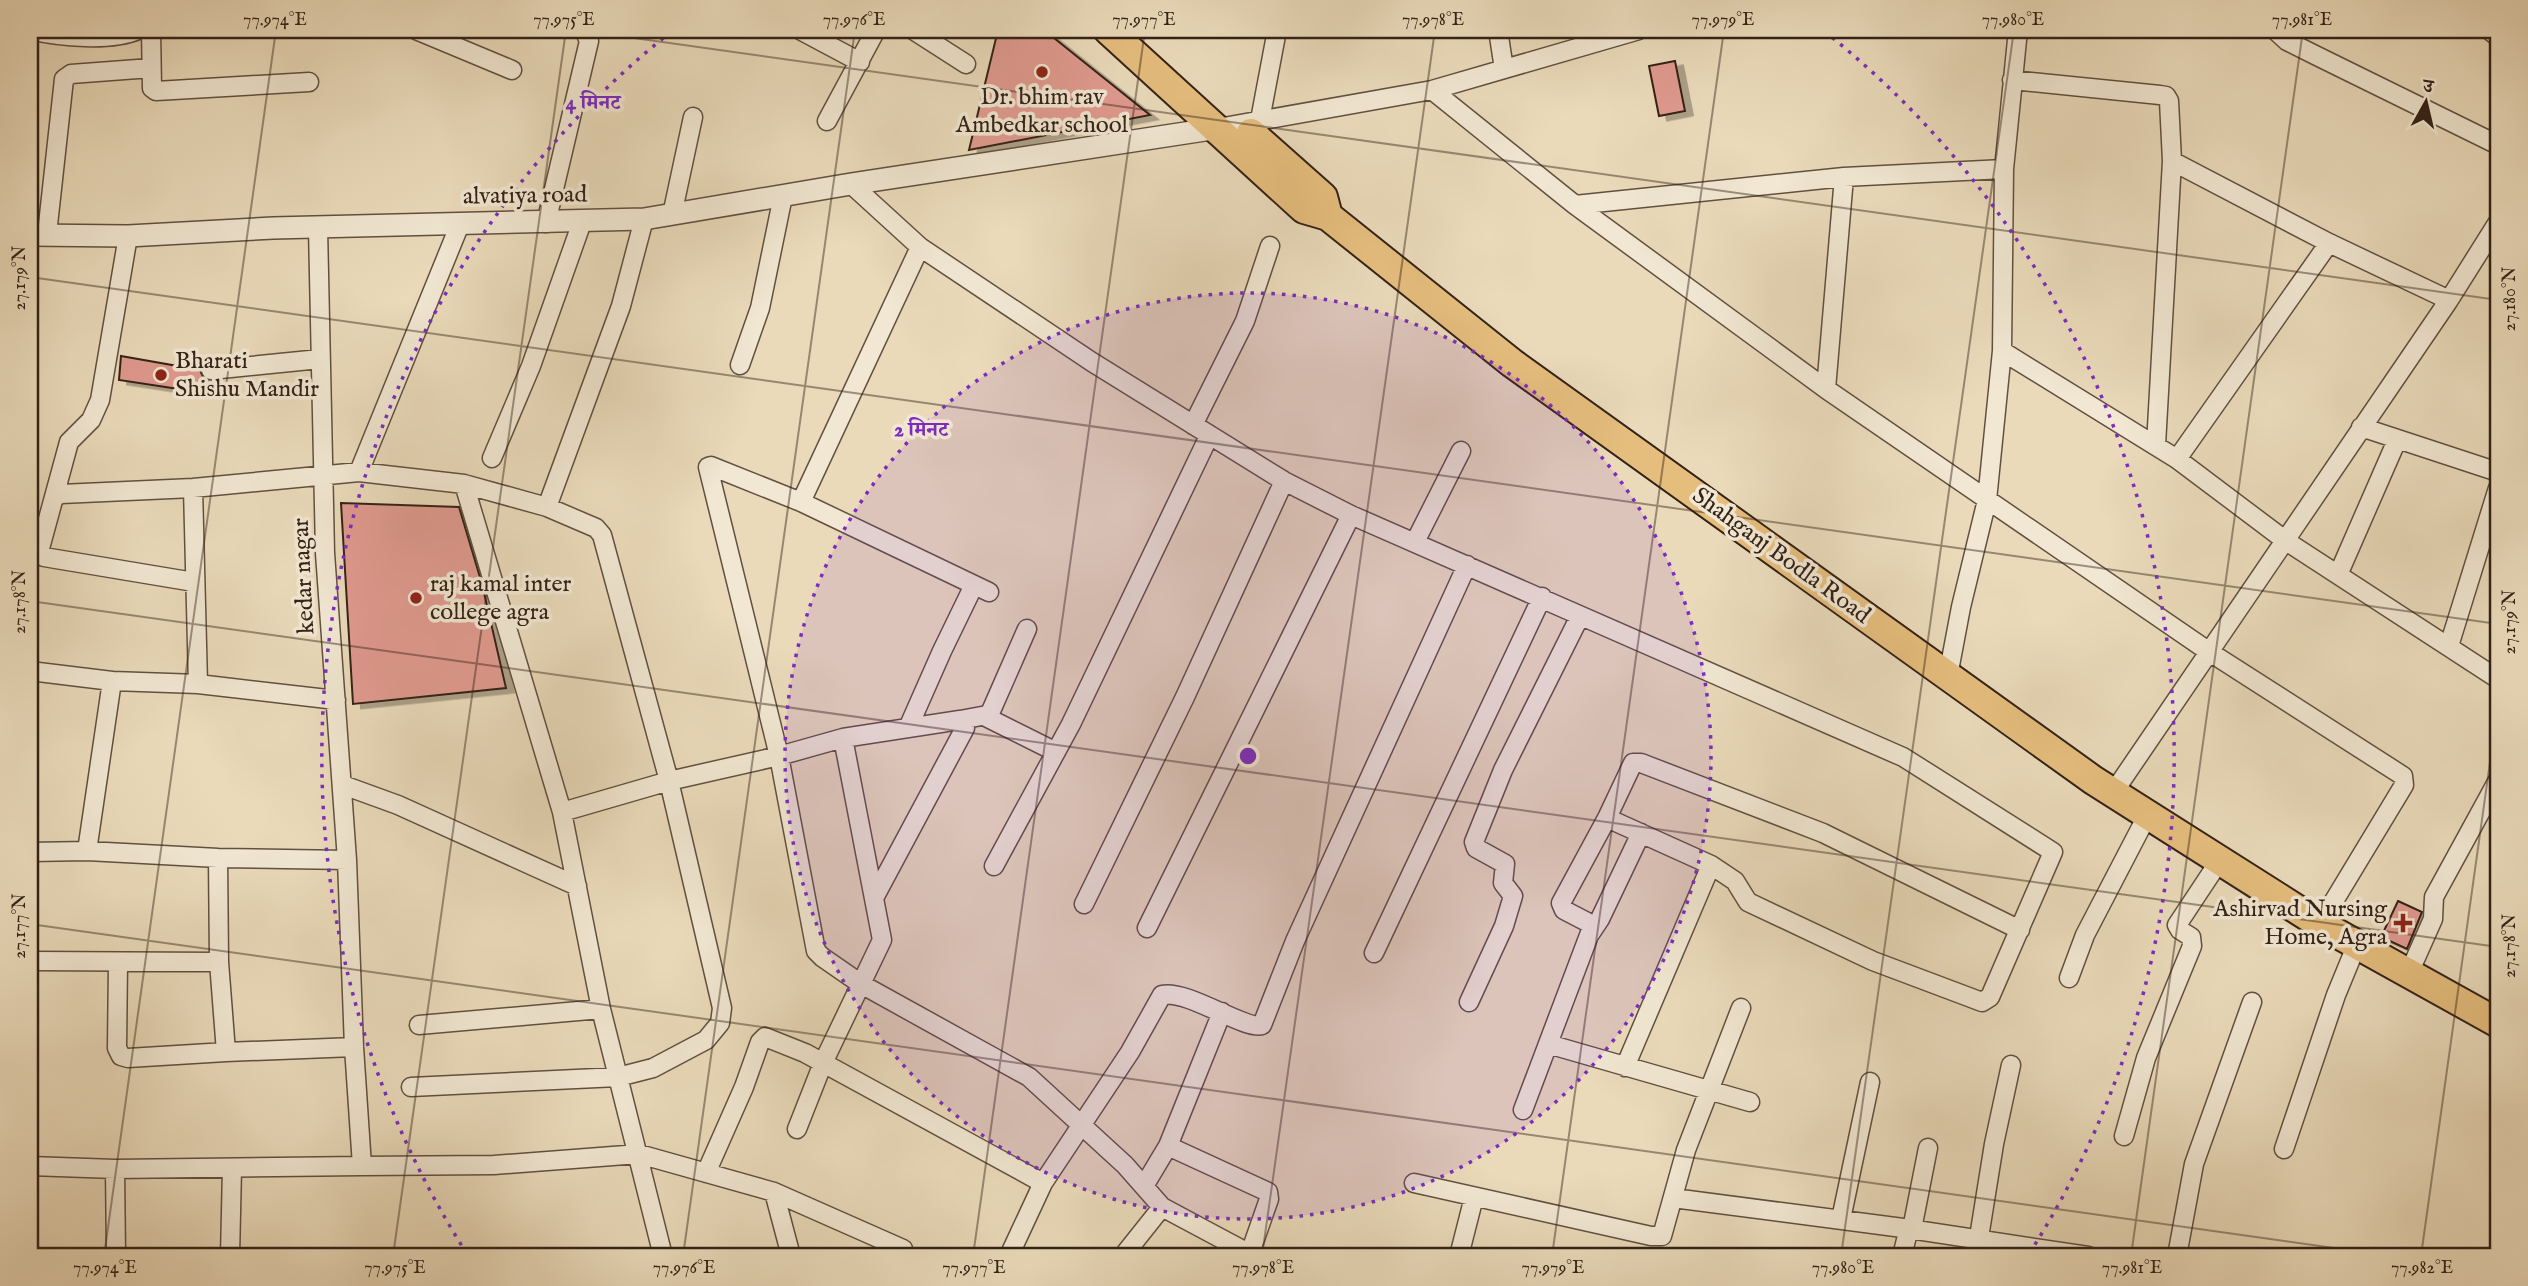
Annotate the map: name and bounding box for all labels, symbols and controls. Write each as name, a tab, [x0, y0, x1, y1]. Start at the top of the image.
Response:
text: 77.974°E	[243, 9, 307, 32]
text: 77.975°E	[533, 9, 595, 32]
text: 77.976°E	[823, 9, 885, 32]
text: 77.977°E	[1112, 9, 1176, 32]
text: 77.978°E	[1402, 9, 1464, 32]
text: 77.979°E	[1691, 9, 1755, 32]
text: 77.980°E	[1982, 9, 2044, 32]
text: 77.981°E	[2272, 9, 2332, 32]
marker: Dr. bhim rav Ambedkar school	[1034, 64, 1050, 80]
north arrow	[2392, 66, 2462, 136]
text: उ	[2420, 74, 2436, 100]
place label: Dr. bhim rav Ambedkar school	[955, 82, 1129, 141]
text: 4 मिनट	[566, 90, 622, 117]
street label: alvatiya road	[463, 179, 588, 213]
text: 27.179°N	[9, 245, 32, 310]
text: 27.180°N	[2499, 266, 2522, 331]
place label: Bharati Shishu Mandir	[175, 346, 319, 405]
marker: Bharati Shishu Mandir	[153, 367, 169, 383]
text: 2 मिनट	[894, 417, 950, 444]
street label: Shahganj Bodla Road	[1686, 481, 1877, 631]
street label: kedar nagar	[285, 517, 323, 635]
place label: raj kamal inter college agra	[430, 569, 571, 628]
text: 27.178°N	[9, 570, 32, 634]
text: 27.179°N	[2499, 589, 2522, 654]
marker: raj kamal inter college agra	[408, 590, 424, 606]
centre of rings	[1236, 744, 1260, 768]
text: 27.177°N	[9, 893, 32, 959]
place label: Ashirvad Nursing Home, Agra	[2212, 894, 2388, 953]
marker: Ashirvad Nursing Home, Agra	[2393, 913, 2413, 933]
text: 27.178°N	[2499, 914, 2522, 978]
text: 77.974°E	[73, 1257, 137, 1280]
text: 77.975°E	[364, 1257, 426, 1280]
text: 77.976°E	[653, 1257, 715, 1280]
text: 77.977°E	[942, 1257, 1006, 1280]
text: 77.978°E	[1232, 1257, 1294, 1280]
text: 77.979°E	[1521, 1257, 1585, 1280]
text: 77.980°E	[1812, 1257, 1874, 1280]
text: 77.981°E	[2102, 1257, 2162, 1280]
text: 77.982°E	[2391, 1257, 2453, 1280]

